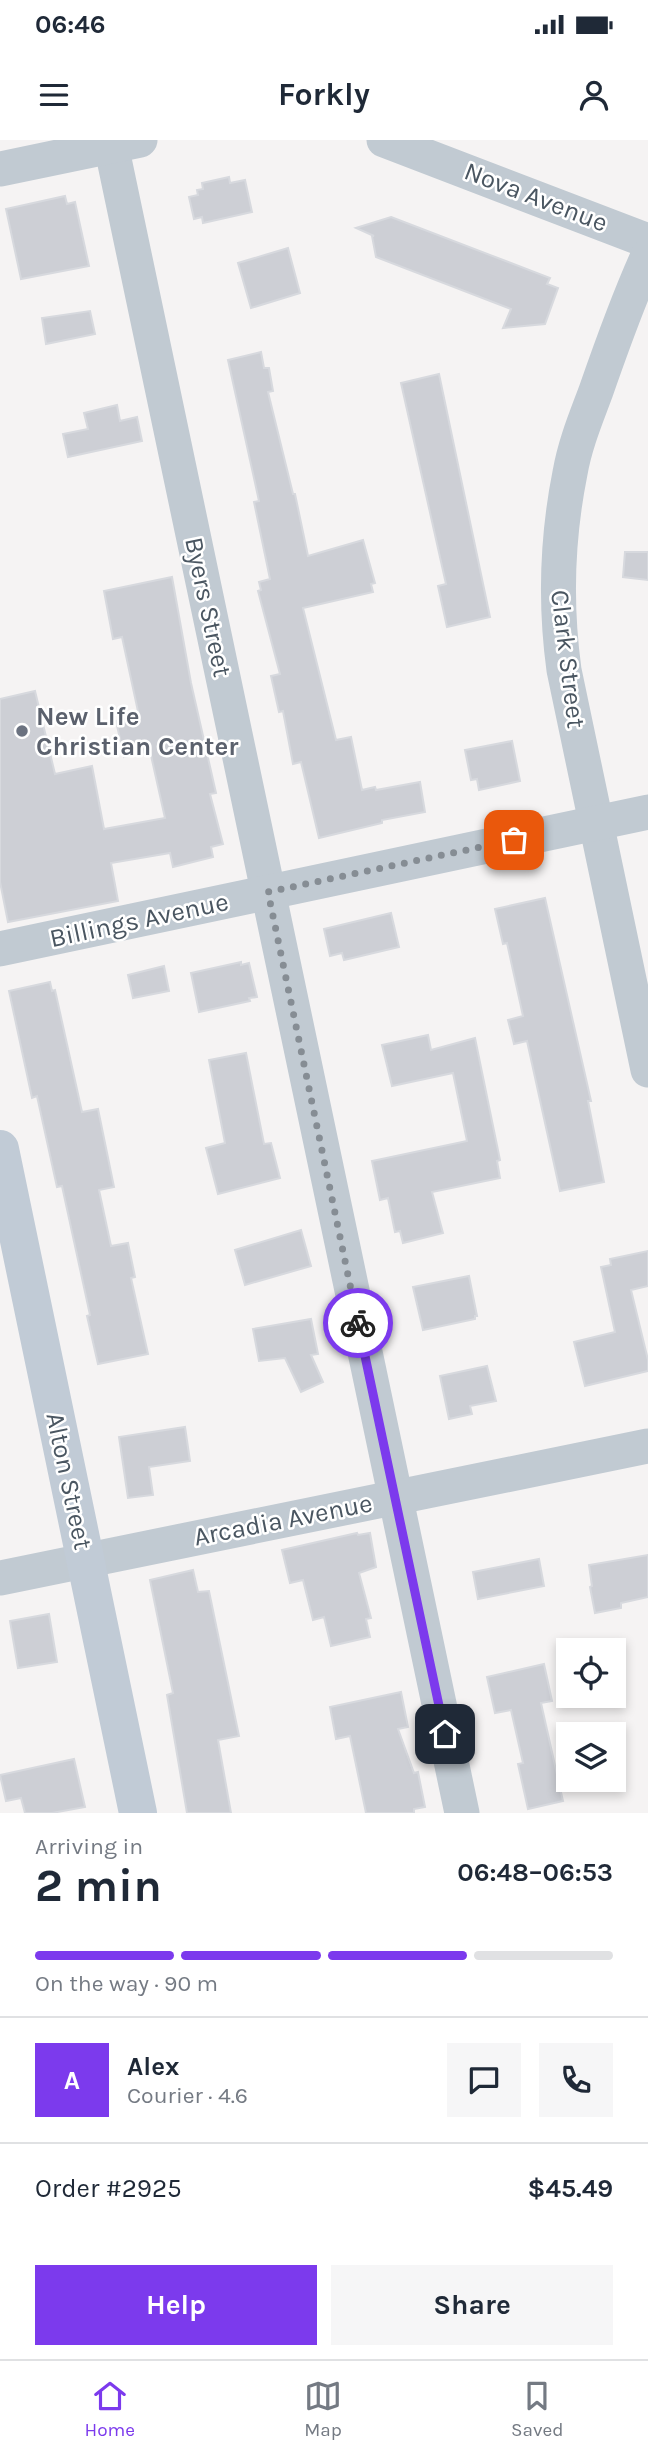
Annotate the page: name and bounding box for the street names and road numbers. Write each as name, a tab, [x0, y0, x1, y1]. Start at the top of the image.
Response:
street label: Nova Avenue	[460, 155, 612, 239]
street label: Byers Street	[178, 534, 238, 680]
street label: Clark Street	[544, 588, 592, 730]
street label: Billings Avenue	[47, 886, 231, 954]
street label: Alton Street	[39, 1410, 99, 1553]
street label: Arcadia Avenue	[191, 1487, 375, 1553]

